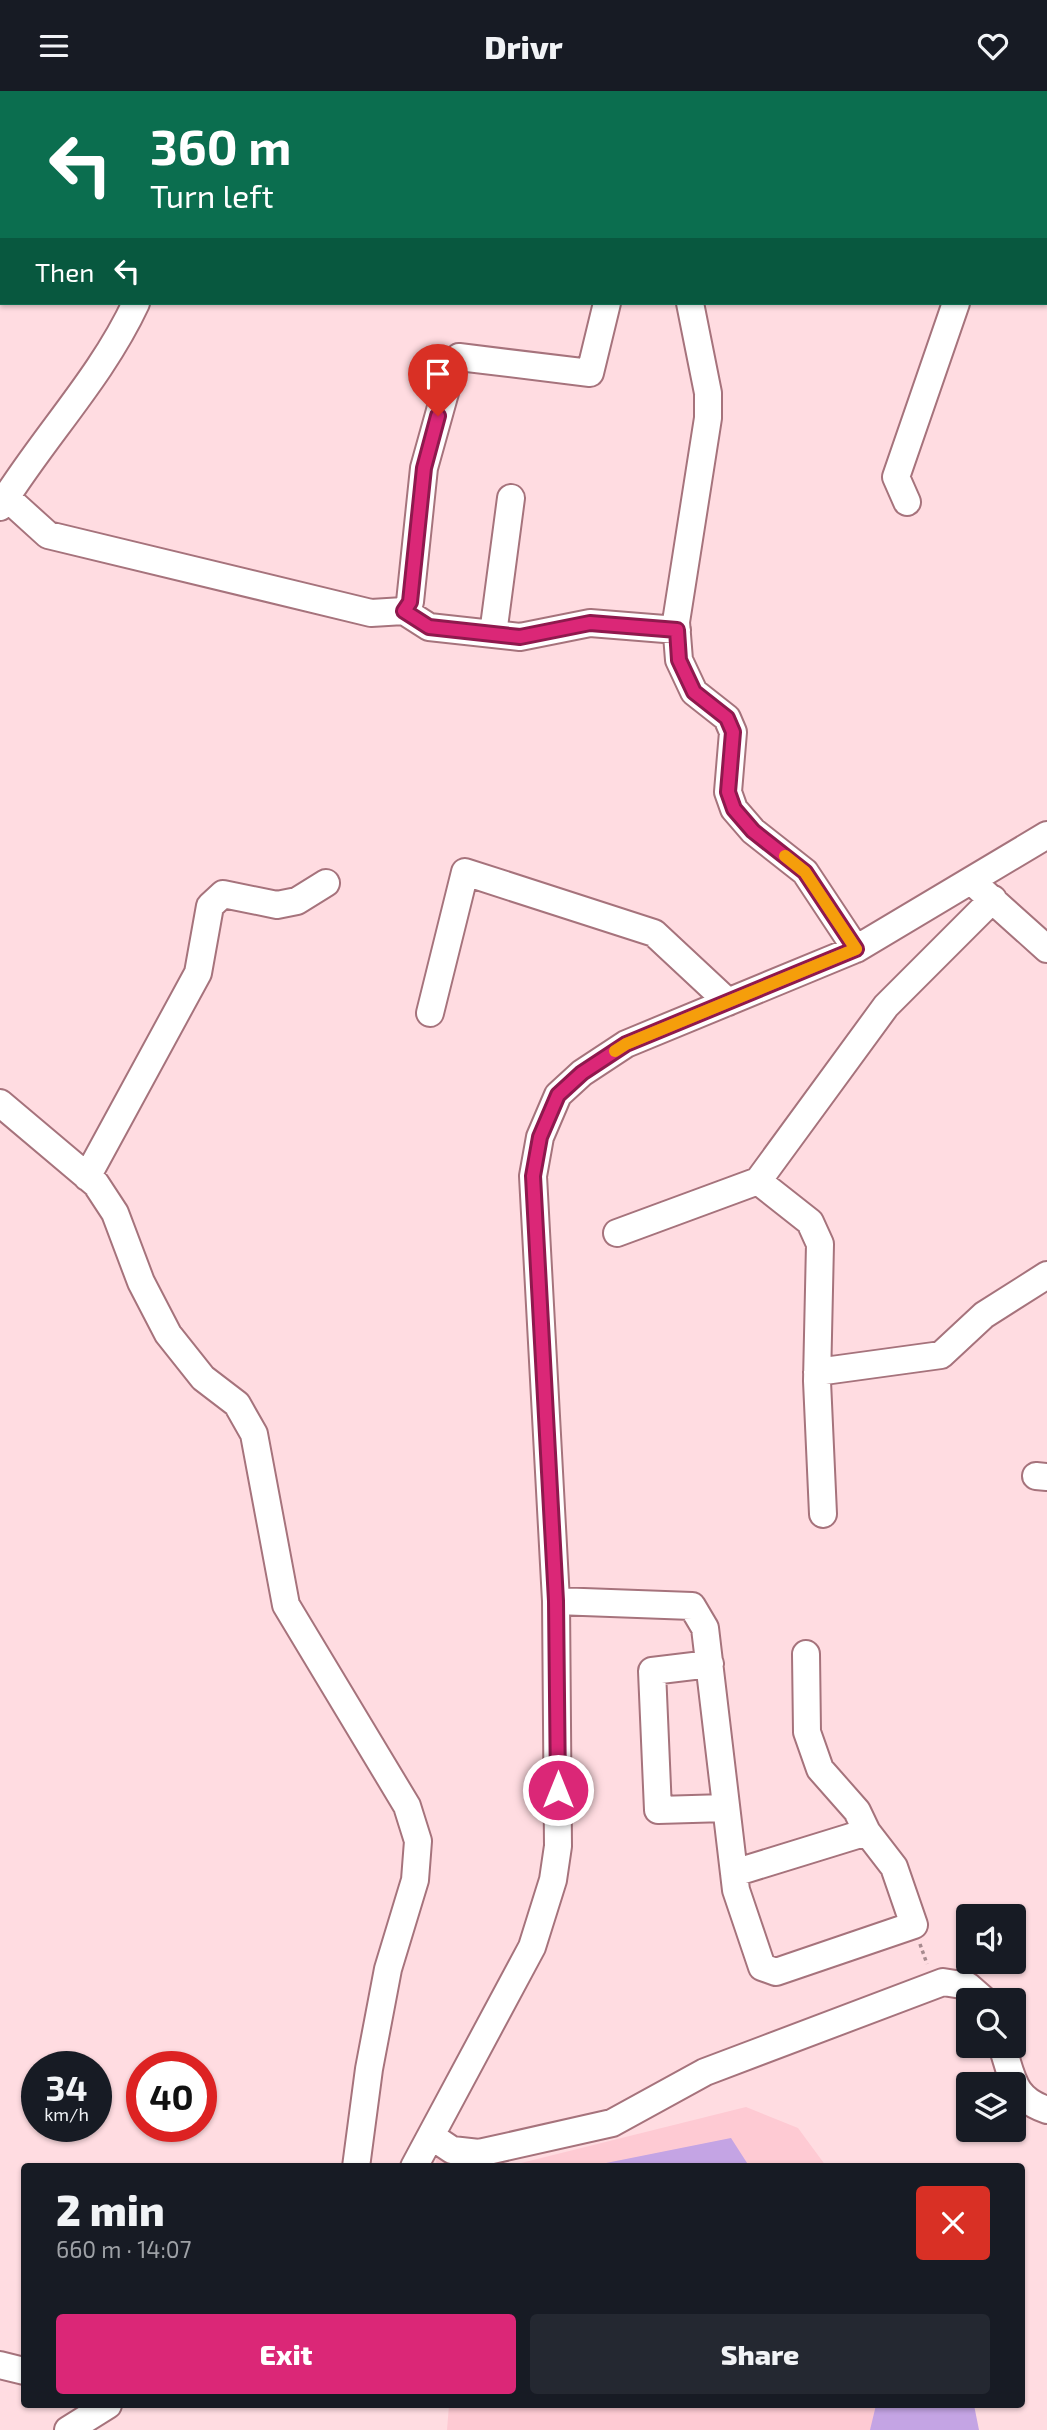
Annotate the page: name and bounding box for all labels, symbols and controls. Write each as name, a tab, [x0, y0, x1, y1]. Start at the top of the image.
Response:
icon: menu	[35, 27, 73, 65]
text: Drivr	[484, 27, 563, 65]
icon: heart	[974, 27, 1012, 65]
text: 360 m	[150, 116, 291, 175]
icon: left	[35, 119, 126, 210]
text: Turn left	[150, 176, 274, 214]
icon: left	[108, 252, 146, 290]
text: Then	[35, 256, 94, 287]
pin	[408, 344, 468, 416]
icon: arrive	[419, 355, 457, 393]
position arrow	[521, 1753, 595, 1827]
map controls	[956, 1904, 1026, 2142]
button: sound	[956, 1904, 1026, 1974]
button: search	[956, 1988, 1026, 2058]
speed limit sign: 40	[126, 2051, 217, 2142]
text: 34	[45, 2066, 88, 2108]
button: layers	[956, 2072, 1026, 2142]
text: km/h	[44, 2103, 89, 2125]
text: 2 min	[56, 2184, 165, 2234]
button: close	[916, 2186, 990, 2260]
text: 660 m · 14:07	[56, 2235, 192, 2263]
button: Exit	[56, 2314, 516, 2394]
button: Share	[530, 2314, 990, 2394]

